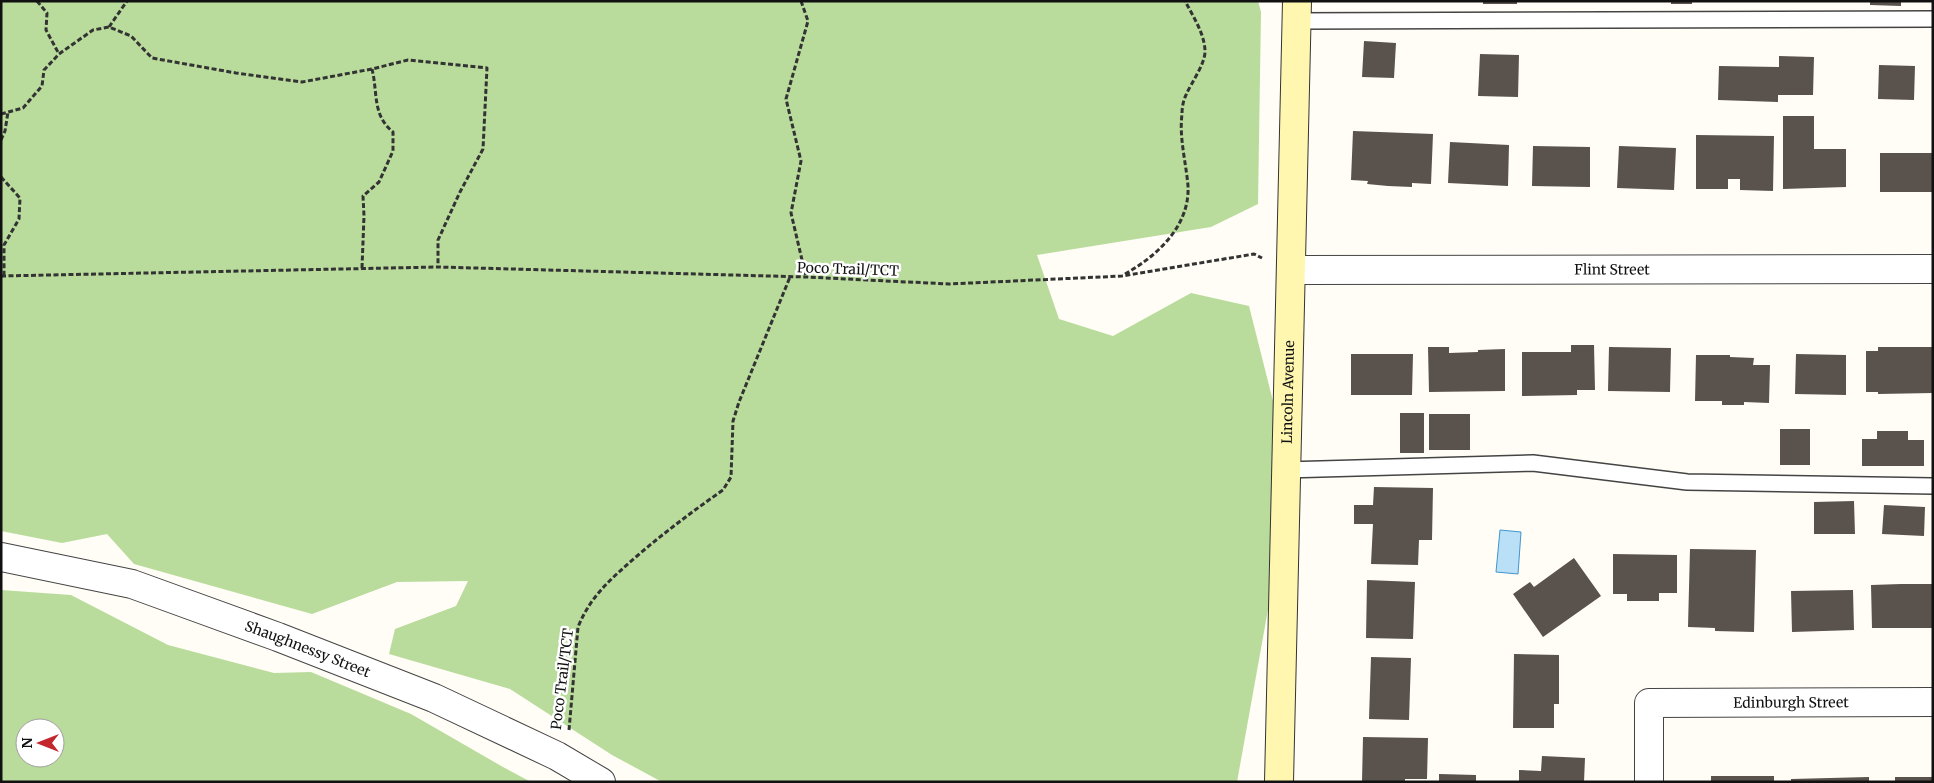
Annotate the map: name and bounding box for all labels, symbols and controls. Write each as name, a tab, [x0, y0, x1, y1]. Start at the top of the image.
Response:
street label: Poco Trail/TCT	[797, 258, 900, 280]
street label: Flint Street	[1574, 260, 1650, 279]
street label: Lincoln Avenue	[1278, 340, 1298, 444]
street label: Shaughnessy Street	[242, 617, 373, 681]
street label: Poco Trail/TCT	[547, 627, 577, 731]
street label: Edinburgh Street	[1733, 693, 1849, 712]
north arrow	[15, 718, 65, 768]
text: N	[18, 737, 36, 749]

